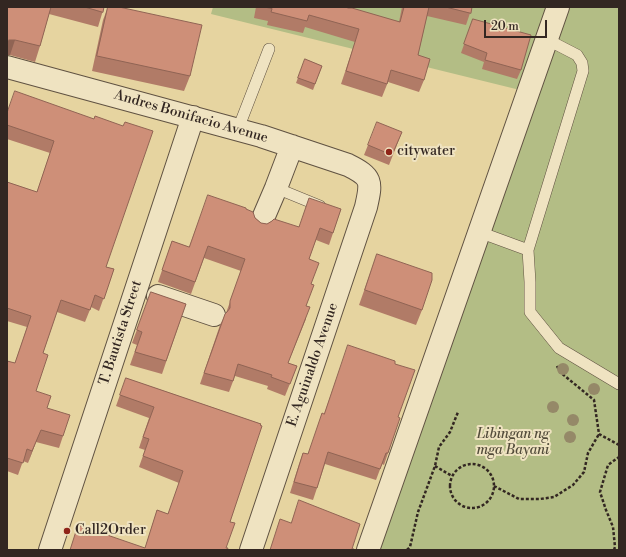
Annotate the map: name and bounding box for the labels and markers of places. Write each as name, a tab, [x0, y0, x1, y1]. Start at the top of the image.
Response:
place label: citywater	[397, 144, 455, 160]
marker: citywater	[384, 147, 394, 157]
place label: Call2Order	[75, 523, 146, 539]
marker: Call2Order	[62, 526, 72, 536]

